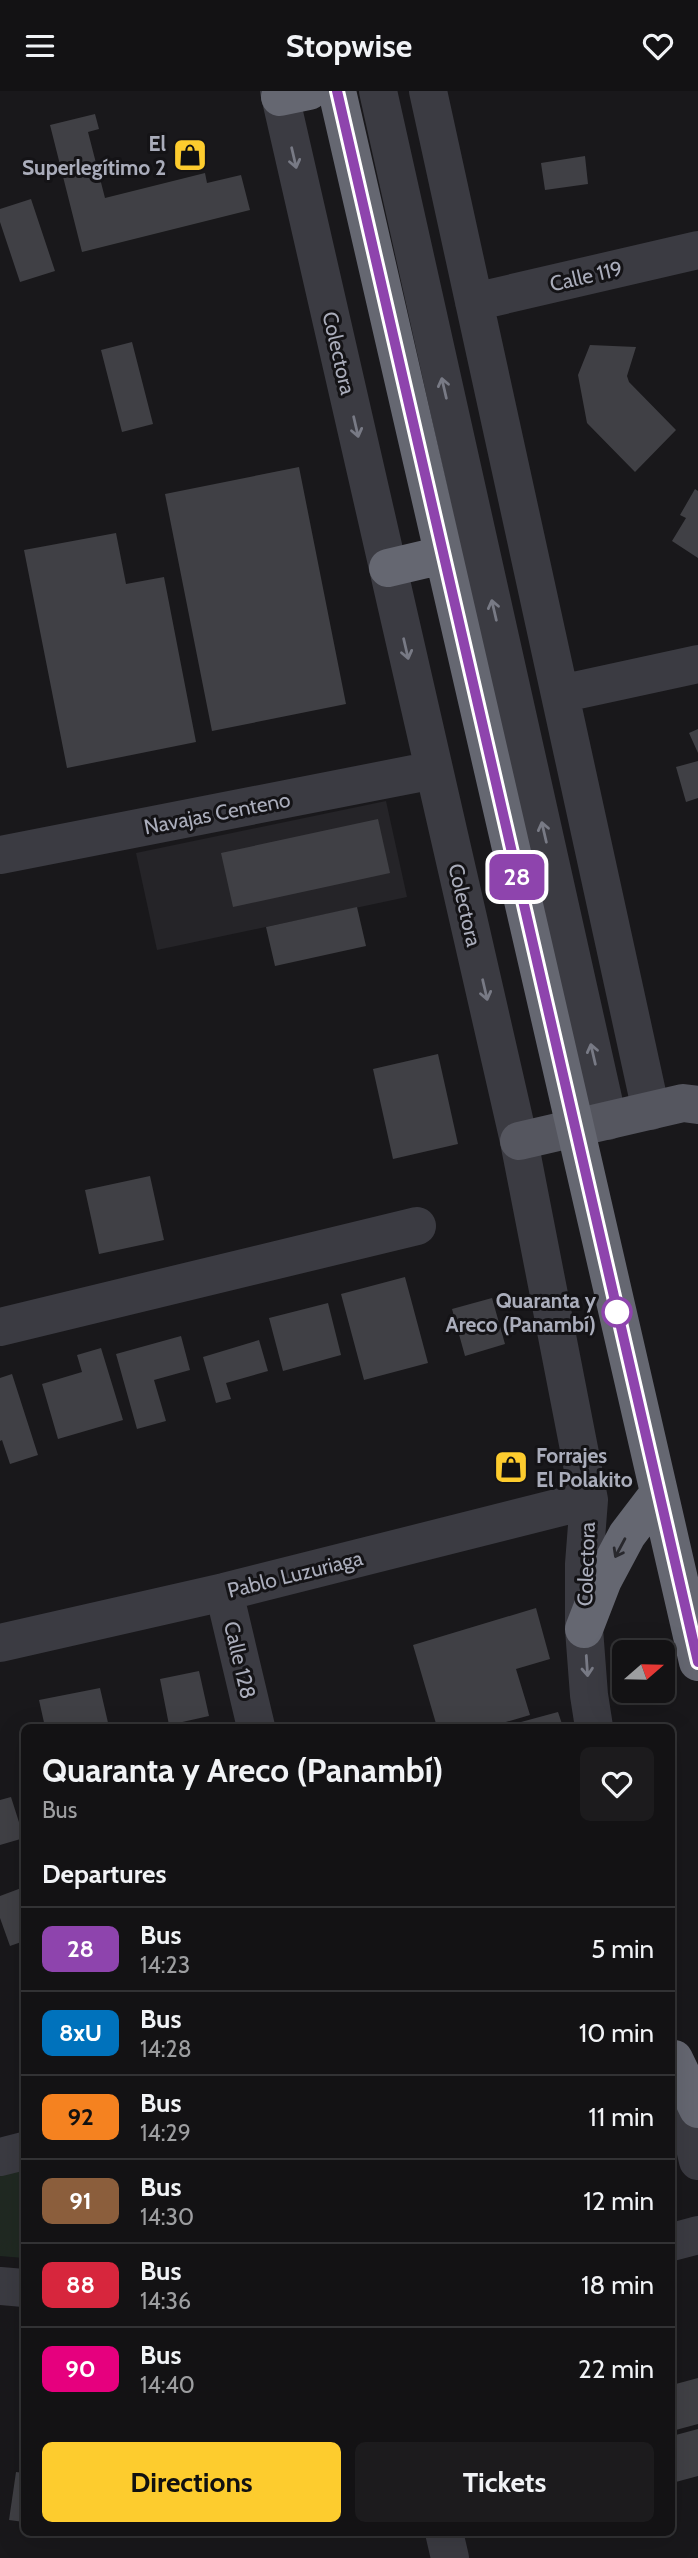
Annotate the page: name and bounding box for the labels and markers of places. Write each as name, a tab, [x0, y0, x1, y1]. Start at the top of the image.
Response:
place label: El Superlegítimo 2	[22, 131, 166, 180]
shop icon: El Superlegítimo 2	[171, 136, 209, 174]
place label: Quaranta y Areco (Panambí)	[446, 1288, 597, 1337]
marker: Quaranta y Areco (Panambí)	[602, 1297, 632, 1327]
place label: Forrajes El Polakito	[536, 1443, 633, 1492]
shop icon: Forrajes El Polakito	[492, 1448, 530, 1486]

